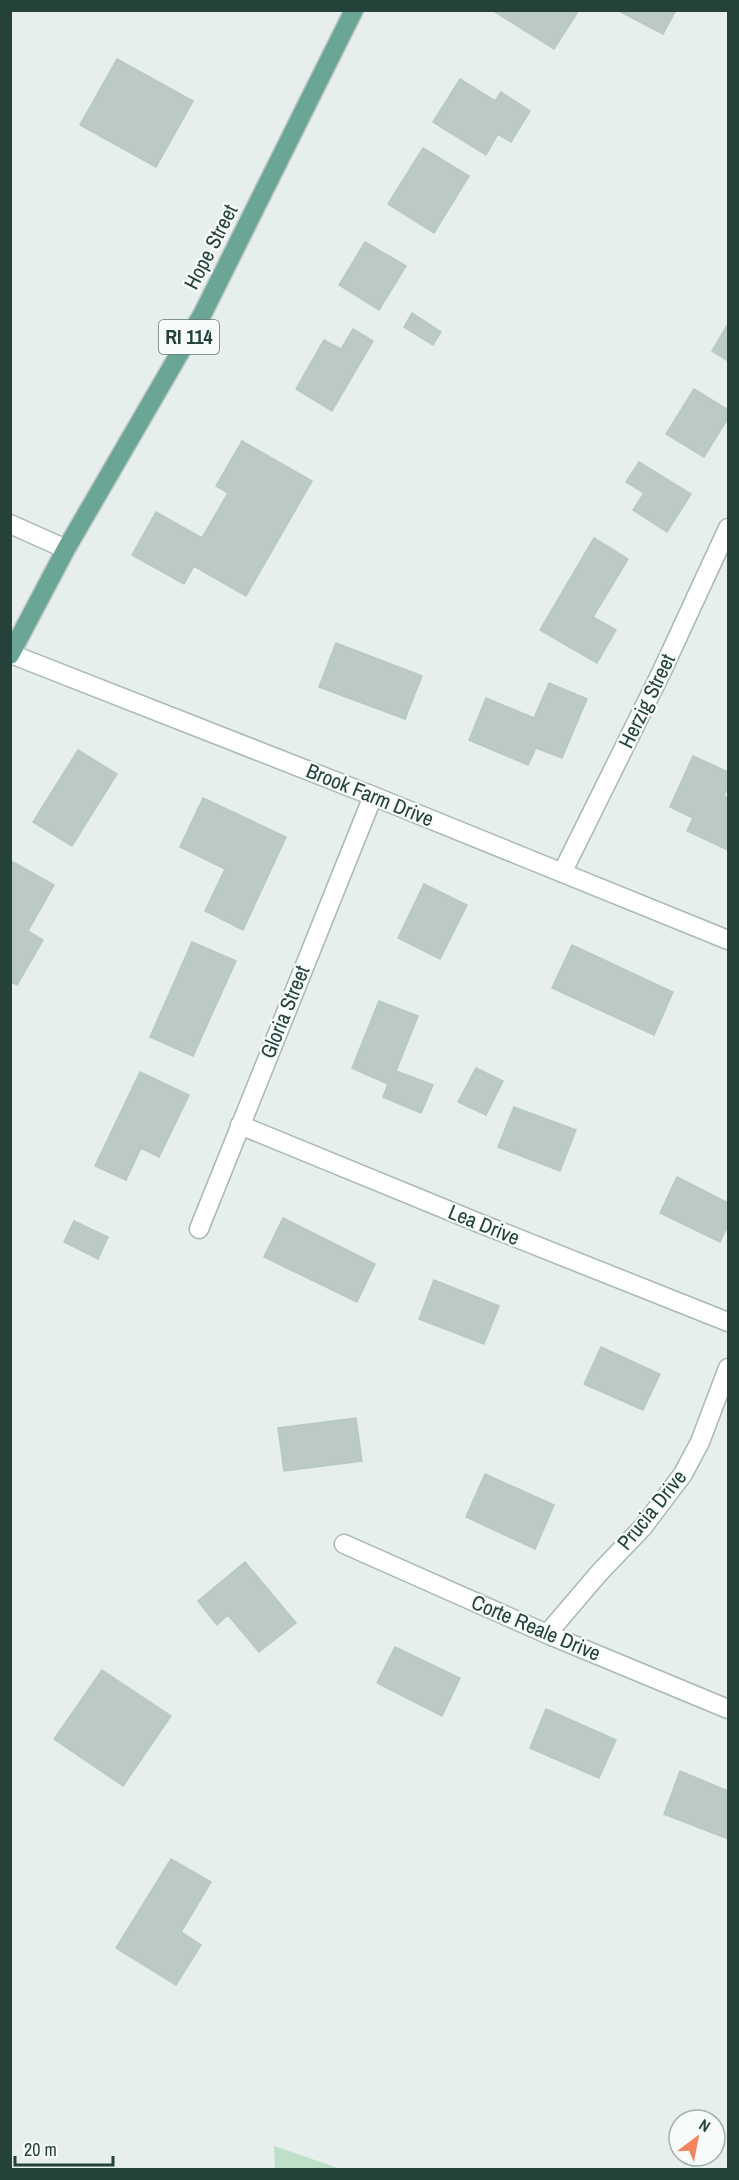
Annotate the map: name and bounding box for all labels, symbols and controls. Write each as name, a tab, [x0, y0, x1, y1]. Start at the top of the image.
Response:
street label: Hope Street	[177, 199, 244, 294]
road number: RI 114	[159, 320, 219, 354]
street label: Herzig Street	[611, 649, 682, 753]
street label: Brook Farm Drive	[302, 756, 438, 833]
street label: Gloria Street	[253, 961, 316, 1063]
street label: Lea Drive	[444, 1197, 524, 1252]
street label: Prucia Drive	[610, 1463, 693, 1556]
street label: Corte Reale Drive	[467, 1587, 605, 1668]
north arrow	[667, 2108, 727, 2168]
text: N	[695, 2113, 715, 2137]
scale bar	[15, 2129, 112, 2167]
text: 20 m	[24, 2137, 57, 2162]

